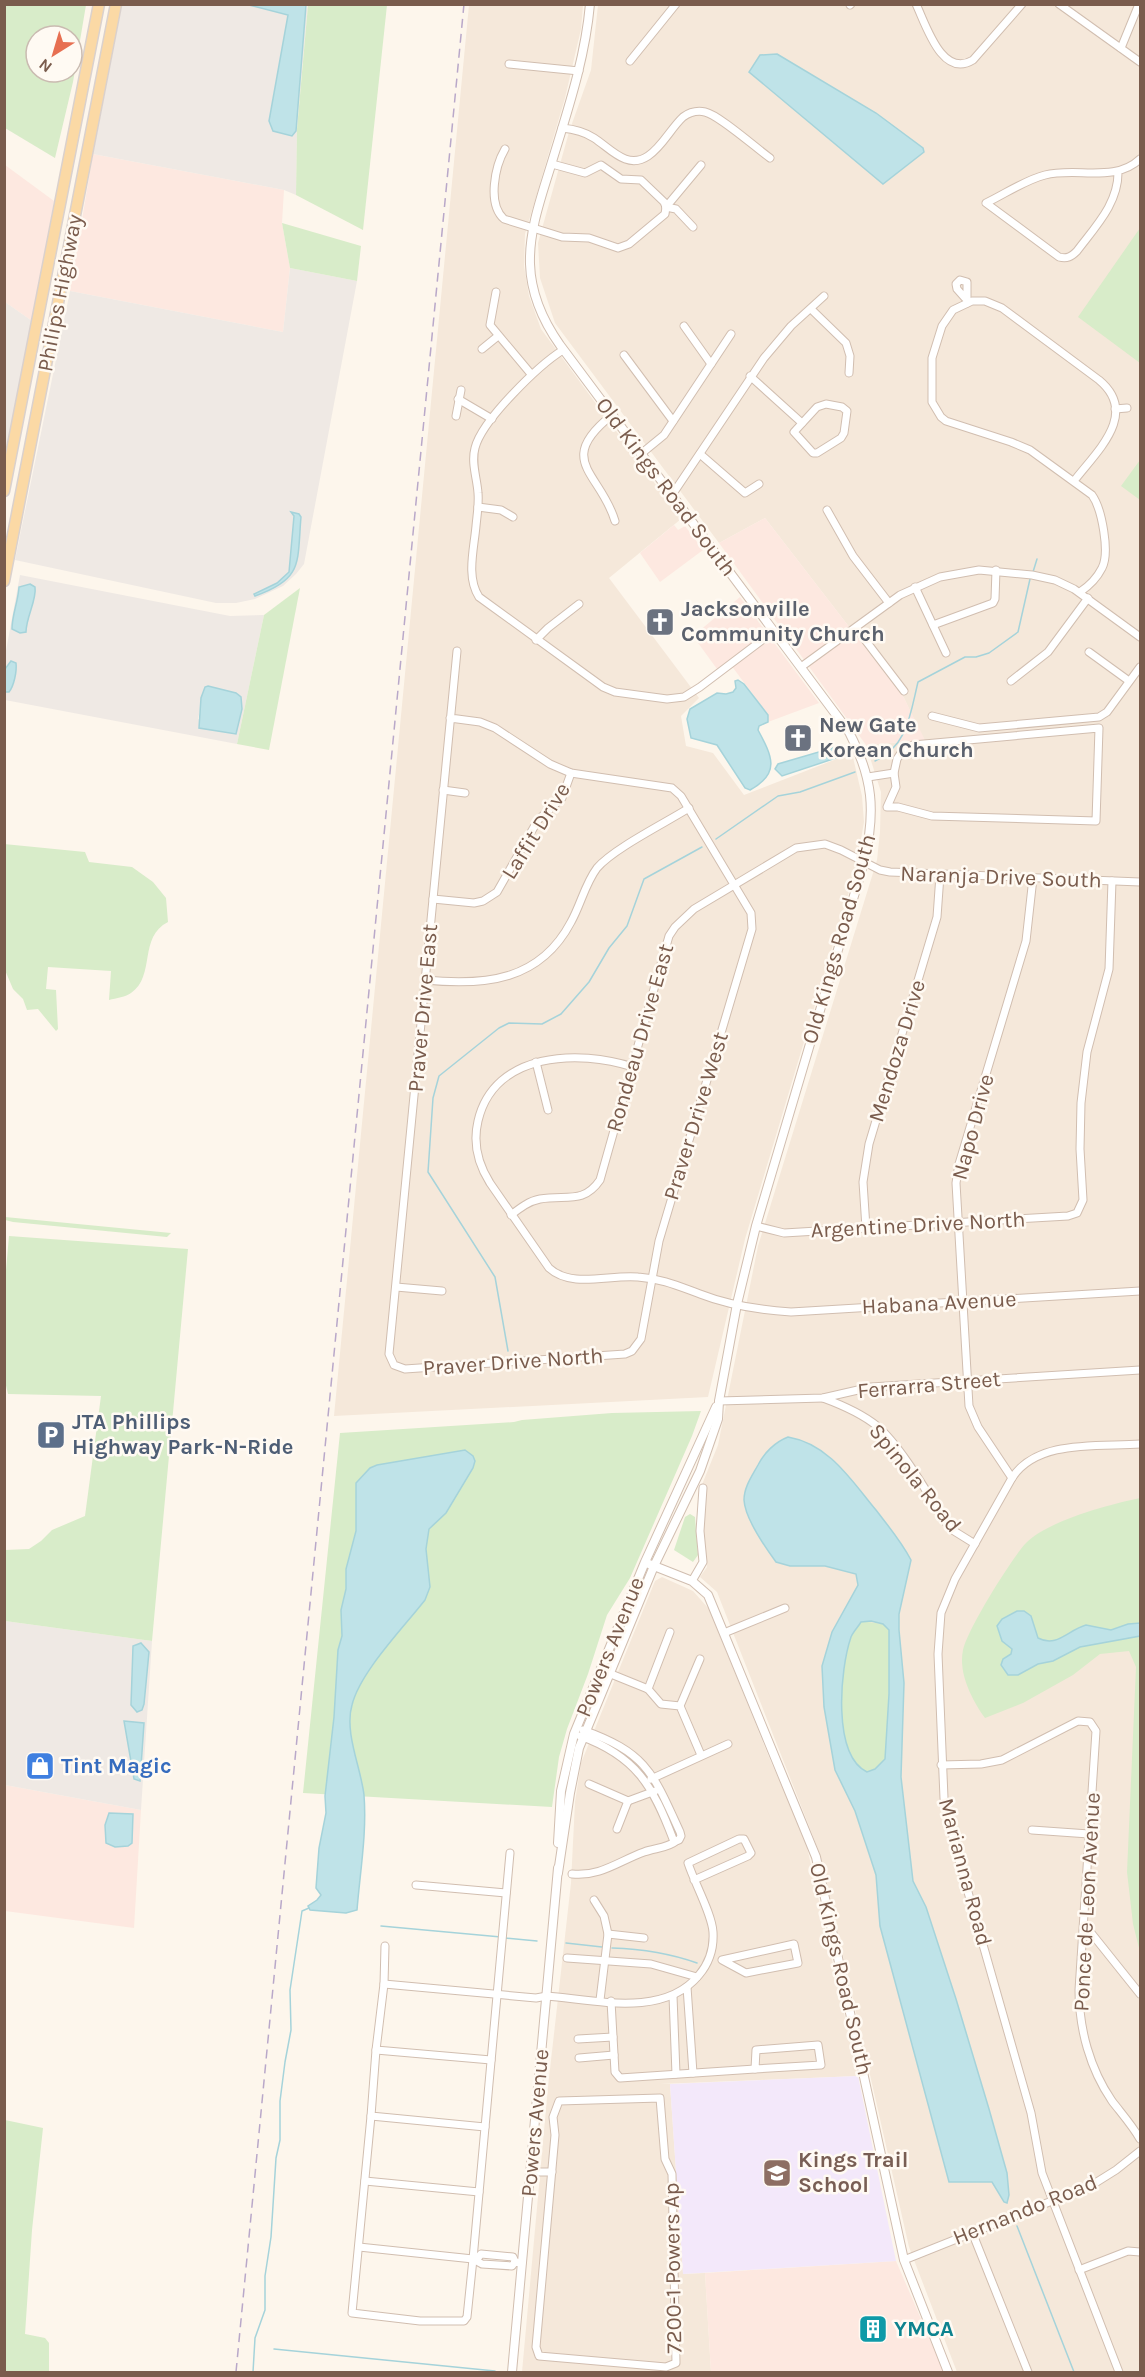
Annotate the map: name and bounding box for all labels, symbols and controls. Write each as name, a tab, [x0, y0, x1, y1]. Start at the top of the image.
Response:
north arrow	[24, 24, 84, 84]
text: N	[35, 55, 56, 77]
street label: Philips Highway	[32, 212, 88, 374]
street label: Old Kings Road South	[590, 392, 742, 582]
place label: Jacksonville Community Church	[681, 596, 885, 647]
church icon: Jacksonville Community Church	[644, 606, 676, 638]
place label: New Gate Korean Church	[819, 712, 974, 763]
church icon: New Gate Korean Church	[782, 722, 814, 754]
street label: Laffit Drive	[496, 778, 576, 884]
street label: Old Kings Road South	[797, 831, 881, 1047]
street label: Naranja Drive South	[900, 860, 1102, 894]
street label: Praver Drive East	[403, 923, 443, 1093]
street label: Rondeau Drive East	[601, 941, 679, 1135]
street label: Mendoza Drive	[863, 977, 931, 1125]
street label: Praver Drive West	[658, 1029, 734, 1203]
street label: Napo Drive	[946, 1071, 1000, 1183]
street label: Argentine Drive North	[810, 1206, 1026, 1244]
street label: Habana Avenue	[861, 1286, 1017, 1320]
street label: Praver Drive North	[422, 1343, 604, 1381]
street label: Ferrarra Street	[856, 1366, 1002, 1404]
place label: JTA Phillips Highway Park-N-Ride	[72, 1409, 293, 1460]
street label: Spinola Road	[863, 1418, 967, 1538]
parking icon: JTA Phillips Highway Park-N-Ride	[35, 1419, 67, 1451]
street label: Powers Avenue	[570, 1573, 650, 1721]
shop icon: Tint Magic	[24, 1750, 56, 1782]
place label: Tint Magic	[61, 1753, 172, 1779]
street label: Ponce de Leon Avenue	[1068, 1792, 1106, 2012]
street label: Marianna Road	[933, 1795, 997, 1949]
street label: Old Kings Road South	[804, 1860, 878, 2078]
street label: Powers Avenue	[516, 2048, 554, 2198]
place label: Kings Trail School	[798, 2147, 909, 2198]
school or university icon: Kings Trail School	[761, 2157, 793, 2189]
street label: Hernando Road	[949, 2169, 1101, 2251]
street label: 7200-1 Powers Ap	[659, 2182, 687, 2354]
building icon: YMCA	[857, 2313, 889, 2345]
place label: YMCA	[894, 2316, 954, 2342]

